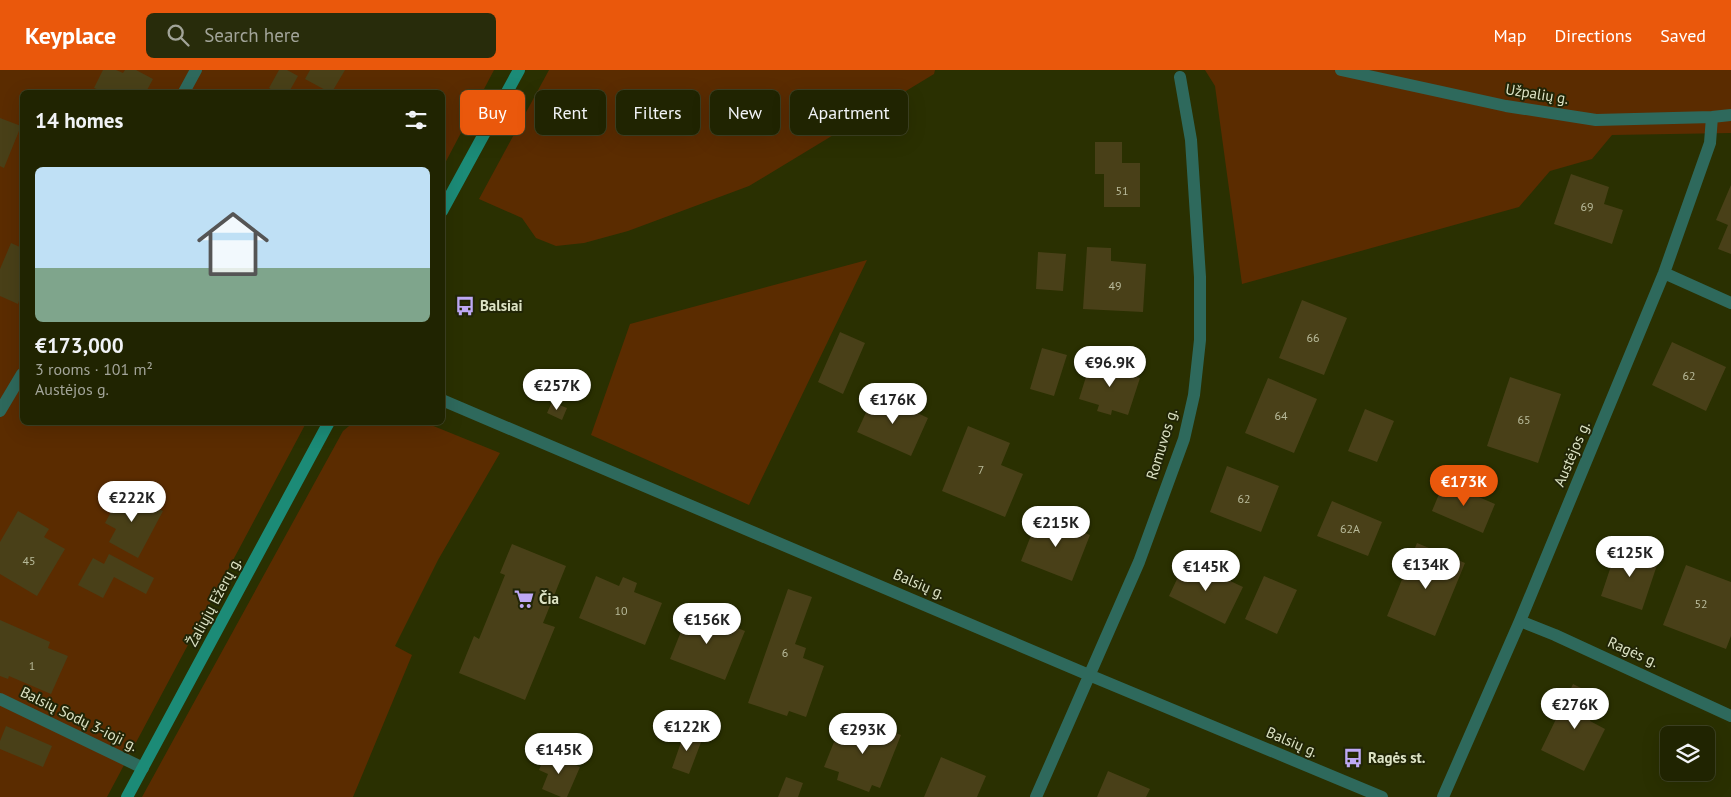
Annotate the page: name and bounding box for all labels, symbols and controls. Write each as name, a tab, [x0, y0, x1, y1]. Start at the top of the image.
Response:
search box	[146, 13, 496, 58]
text: Keyplace	[25, 20, 116, 51]
icon: search	[164, 21, 192, 49]
text: Search here	[204, 23, 300, 47]
text: Map	[1494, 24, 1526, 47]
text: Directions	[1554, 24, 1632, 47]
text: Saved	[1660, 24, 1706, 47]
street label: Užpalių g.	[1504, 79, 1570, 108]
chip: Buy	[460, 90, 525, 135]
chip: Rent	[535, 90, 606, 135]
chip: Filters	[616, 90, 700, 135]
chip: New	[710, 90, 780, 135]
chip: Apartment	[790, 90, 908, 135]
icon: filters	[402, 106, 430, 134]
text: 14 homes	[35, 107, 123, 134]
house number: 51	[1115, 183, 1129, 198]
icon: home	[188, 199, 278, 289]
house number: 69	[1580, 199, 1594, 214]
house number: 49	[1108, 278, 1122, 293]
bus stop icon: Balsiai	[454, 295, 476, 317]
place label: Balsiai	[480, 296, 523, 315]
house number: 66	[1306, 330, 1320, 345]
text: €173,000	[35, 332, 124, 359]
pin: €96.9K	[1069, 346, 1151, 388]
text: €96.9K	[1085, 352, 1135, 372]
text: 3 rooms · 101 m²	[35, 359, 153, 379]
pin: €257K	[522, 368, 592, 411]
house number: 62	[1682, 368, 1696, 383]
text: €257K	[534, 375, 580, 395]
text: Austėjos g.	[35, 379, 109, 399]
pin: €176K	[858, 382, 928, 425]
text: €176K	[870, 389, 916, 409]
street label: Romuvos g.	[1142, 406, 1181, 482]
house number: 64	[1274, 408, 1288, 423]
house number: 65	[1517, 412, 1531, 427]
street label: Austėjos g.	[1549, 418, 1594, 489]
house number: 7	[978, 462, 984, 477]
pin: €173K	[1429, 464, 1499, 507]
text: €173K	[1441, 471, 1487, 491]
pin: €222K	[97, 480, 167, 523]
text: €222K	[109, 487, 155, 507]
house number: 62	[1237, 491, 1251, 506]
pin: €215K	[1021, 506, 1091, 548]
text: €215K	[1033, 512, 1079, 532]
house number: 62A	[1340, 521, 1360, 536]
pin: €125K	[1595, 536, 1665, 578]
text: €125K	[1607, 542, 1653, 562]
pin: €134K	[1391, 548, 1461, 590]
pin: €145K	[1171, 550, 1241, 592]
house number: 45	[22, 553, 36, 568]
street label: Žaliųjų Ežerų g.	[182, 554, 245, 650]
text: €134K	[1403, 554, 1449, 574]
text: €145K	[1183, 556, 1229, 576]
street label: Balsių g.	[891, 564, 948, 603]
supermarket icon: Čia	[513, 588, 535, 610]
place label: Čia	[539, 589, 559, 608]
house number: 52	[1694, 596, 1708, 611]
pin: €156K	[672, 602, 742, 645]
house number: 10	[614, 603, 628, 618]
text: €156K	[684, 609, 730, 629]
street label: Ragės g.	[1605, 632, 1661, 671]
house number: 6	[782, 645, 788, 660]
house number: 1	[29, 658, 35, 673]
street label: Balsių Sodų 3-ioji g.	[17, 682, 141, 755]
pin: €276K	[1540, 688, 1610, 730]
text: €276K	[1552, 694, 1598, 714]
pin: €122K	[652, 710, 722, 752]
pin: €293K	[828, 712, 898, 755]
text: €122K	[664, 716, 710, 736]
text: €293K	[840, 719, 886, 739]
street label: Balsių g.	[1264, 722, 1321, 761]
map controls	[1660, 726, 1715, 781]
button: layers	[1660, 726, 1715, 781]
pin: €145K	[524, 732, 594, 775]
text: €145K	[536, 739, 582, 759]
bus stop icon: Ragės st.	[1342, 747, 1364, 769]
place label: Ragės st.	[1368, 748, 1426, 767]

